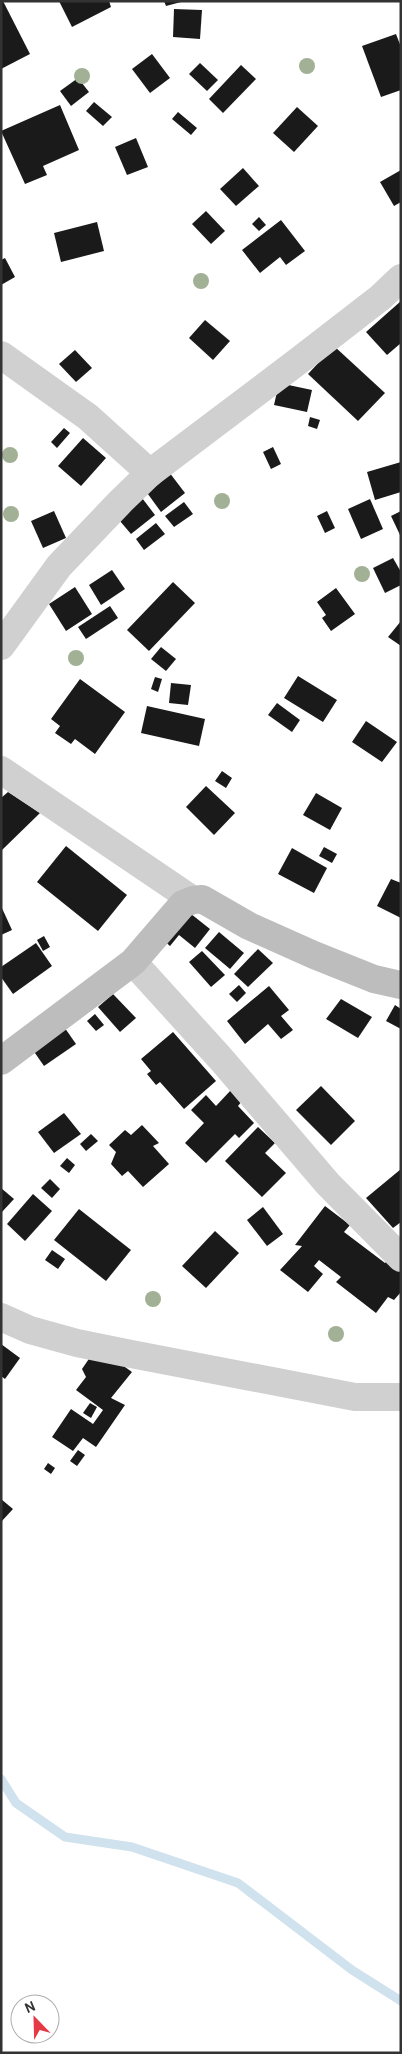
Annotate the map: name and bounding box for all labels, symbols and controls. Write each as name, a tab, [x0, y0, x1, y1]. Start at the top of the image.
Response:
north arrow	[10, 1994, 60, 2044]
text: N	[23, 1999, 38, 2018]

